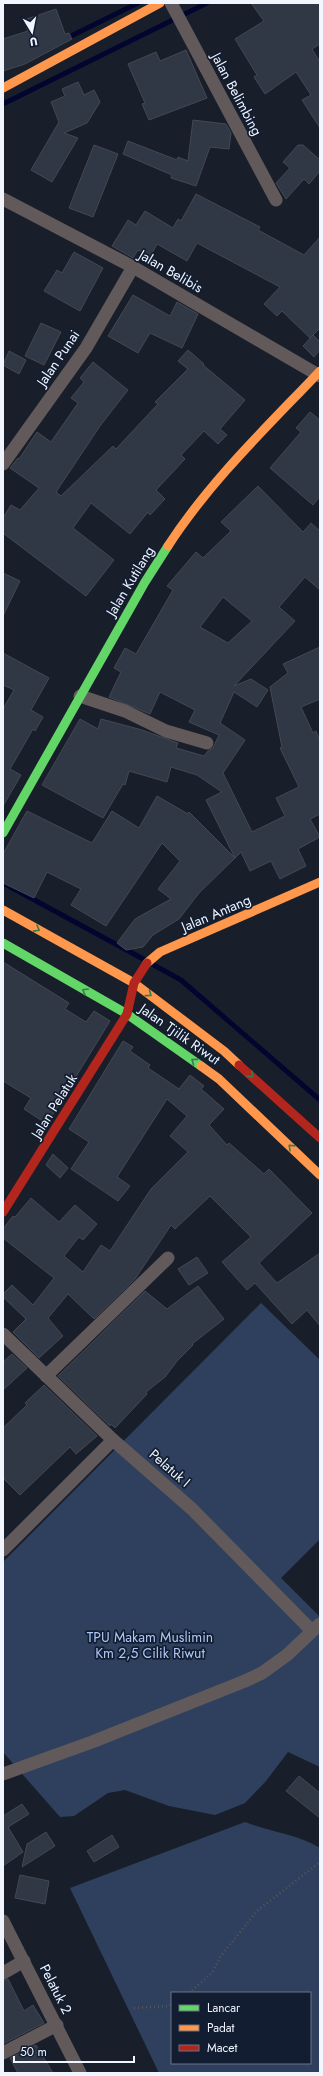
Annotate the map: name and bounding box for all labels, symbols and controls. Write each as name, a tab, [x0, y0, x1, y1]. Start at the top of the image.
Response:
north arrow	[12, 12, 52, 52]
text: U	[29, 33, 39, 50]
street label: Jalan Belimbing	[206, 47, 267, 139]
street label: Jalan Belibis	[134, 244, 207, 298]
street label: Jalan Punai	[31, 326, 84, 392]
street label: Jalan Kutilang	[100, 542, 159, 622]
street label: Jalan Antang	[176, 889, 254, 937]
one-way arrow	[33, 924, 40, 932]
one-way arrow	[82, 988, 89, 995]
one-way arrow	[145, 989, 152, 996]
street label: Jalan Tjilik Riwut	[134, 998, 225, 1070]
one-way arrow	[191, 1058, 198, 1066]
street label: Jalan Pelatuk	[25, 1069, 82, 1144]
one-way arrow	[246, 1071, 254, 1078]
one-way arrow	[288, 1145, 296, 1152]
street label: Pelatuk I	[145, 1444, 195, 1492]
park label: TPU Makam Muslimin Km 2,5 Cilik Riwut	[87, 1627, 213, 1663]
street label: Pelatuk 2	[35, 1961, 77, 2017]
legend	[171, 1992, 311, 2064]
text: Lancar	[207, 1999, 241, 2017]
text: Padat	[207, 2019, 235, 2037]
scale bar	[14, 2038, 134, 2064]
text: Macet	[207, 2039, 237, 2057]
text: 50 m	[20, 2043, 47, 2061]

